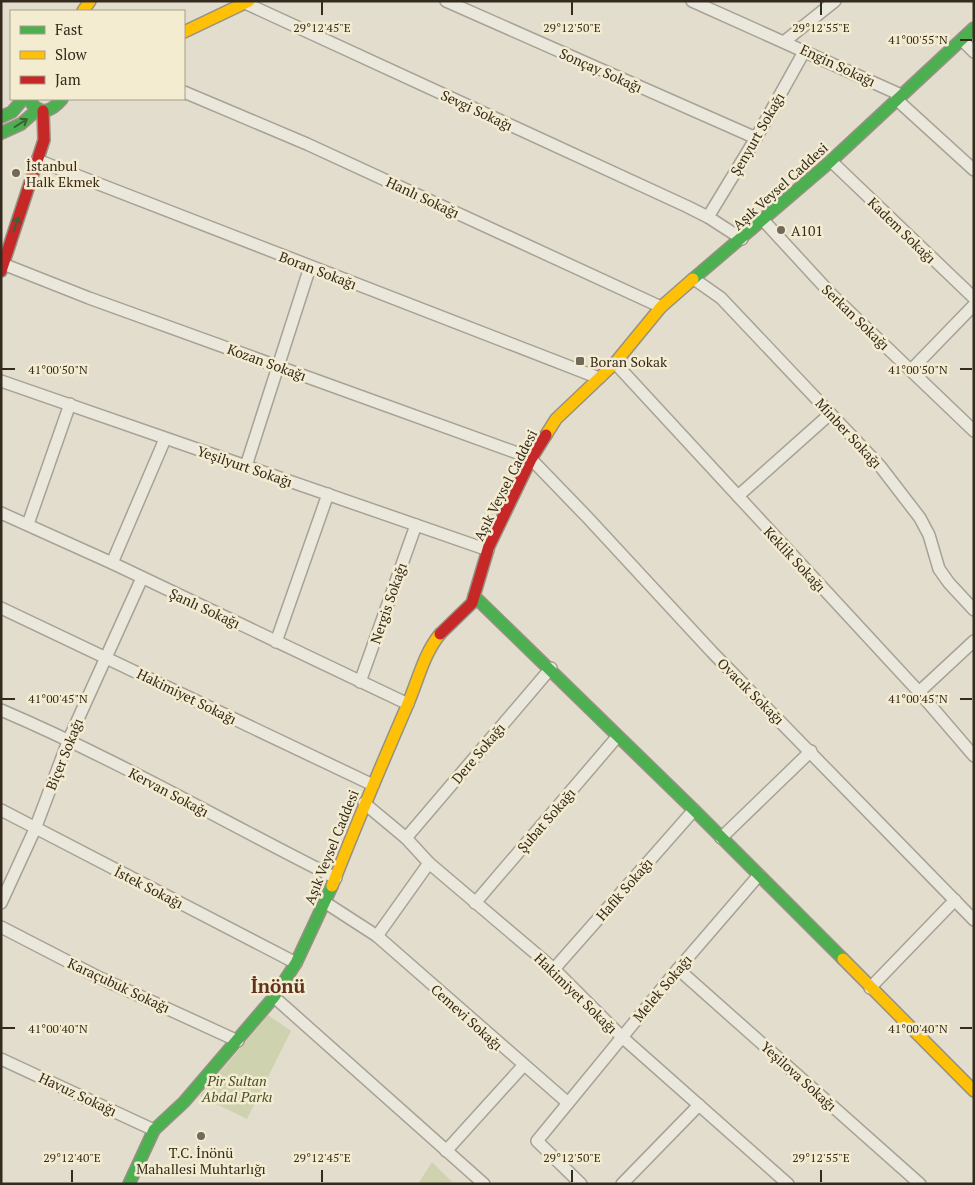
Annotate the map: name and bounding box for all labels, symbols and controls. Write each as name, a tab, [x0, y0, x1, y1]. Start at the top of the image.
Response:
legend	[10, 10, 185, 100]
text: Fast	[55, 19, 83, 39]
text: 29°12'45"E	[293, 20, 351, 35]
text: 29°12'50"E	[543, 20, 601, 35]
text: 29°12'55"E	[792, 20, 850, 35]
text: 41°00'55"N	[888, 32, 948, 47]
street label: Engin Sokağı	[797, 39, 879, 91]
street label: Sonçay Sokağı	[557, 43, 645, 97]
text: Slow	[55, 44, 88, 64]
text: Jam	[55, 69, 81, 89]
street label: Sevgi Sokağı	[438, 85, 516, 135]
street label: Şenyurt Sokağı	[726, 89, 788, 179]
one-way arrow	[13, 117, 27, 127]
street label: Aşık Veysel Caddesi	[728, 138, 832, 234]
place label: İstanbul Halk Ekmek	[26, 156, 101, 191]
marker: İstanbul Halk Ekmek	[10, 167, 22, 179]
street label: Hanlı Sokağı	[383, 172, 463, 222]
street label: Kadem Sokağı	[864, 193, 940, 267]
one-way arrow	[12, 217, 22, 233]
place label: A101	[791, 221, 823, 240]
marker: A101	[775, 224, 787, 236]
street label: Boran Sokağı	[276, 247, 360, 293]
street label: Serkan Sokağı	[818, 280, 894, 354]
street label: Kozan Sokağı	[225, 339, 309, 385]
place label: Boran Sokak	[590, 352, 668, 371]
marker: Boran Sokak	[574, 355, 586, 367]
text: 41°00'50"N	[28, 362, 88, 377]
text: 41°00'50"N	[888, 362, 948, 377]
street label: Minber Sokağı	[812, 394, 886, 472]
street label: Aşık Veysel Caddesi	[469, 426, 541, 544]
street label: Yeşilyurt Sokağı	[195, 441, 295, 491]
street label: Keklik Sokağı	[760, 522, 830, 596]
street label: Nergis Sokağı	[365, 560, 411, 646]
street label: Şanlı Sokağı	[167, 583, 243, 633]
street label: Ovacık Sokağı	[714, 654, 788, 728]
street label: Hakimiyet Sokağı	[134, 664, 240, 728]
text: 41°00'45"N	[28, 691, 88, 706]
text: 41°00'45"N	[888, 691, 948, 706]
street label: Biçer Sokağı	[41, 715, 87, 793]
street label: Dere Sokağı	[447, 719, 509, 787]
street label: Kervan Sokağı	[126, 763, 212, 821]
street label: Şubat Sokağı	[513, 784, 579, 856]
street label: Aşık Veysel Caddesi	[299, 787, 363, 907]
street label: Hafik Sokağı	[591, 854, 657, 924]
street label: İstek Sokağı	[111, 862, 187, 912]
street label: Hakimiyet Sokağı	[530, 948, 622, 1038]
street label: Melek Sokağı	[628, 950, 696, 1026]
street label: Karaçubuk Sokağı	[65, 953, 173, 1017]
district label: İnönü	[251, 973, 305, 998]
street label: Cemevi Sokağı	[427, 980, 507, 1054]
text: 41°00'40"N	[28, 1021, 88, 1036]
text: 41°00'40"N	[888, 1021, 948, 1036]
street label: Yeşilova Sokağı	[757, 1037, 841, 1115]
street label: Havuz Sokağı	[36, 1068, 120, 1120]
park label: Pir Sultan Abdal Parkı	[201, 1071, 272, 1106]
marker: T.C. İnönü Mahallesi Muhtarlığı	[195, 1130, 207, 1142]
place label: T.C. İnönü Mahallesi Muhtarlığı	[136, 1143, 266, 1178]
text: 29°12'40"E	[43, 1150, 101, 1165]
text: 29°12'45"E	[293, 1150, 351, 1165]
text: 29°12'50"E	[543, 1150, 601, 1165]
text: 29°12'55"E	[792, 1150, 850, 1165]

